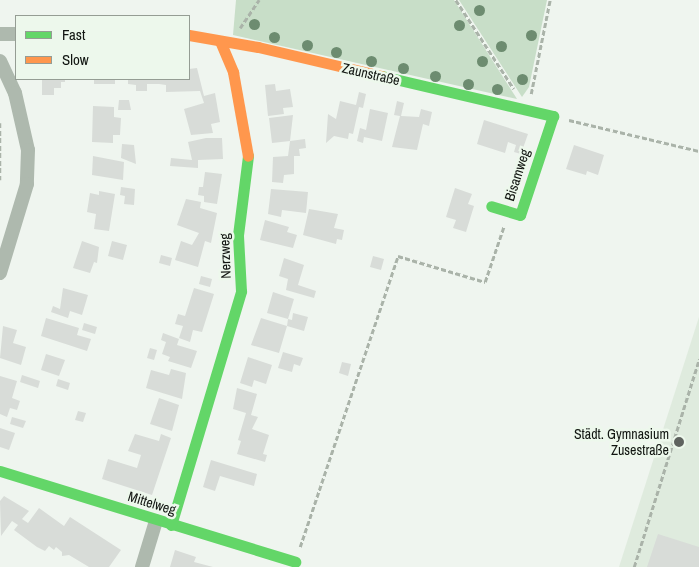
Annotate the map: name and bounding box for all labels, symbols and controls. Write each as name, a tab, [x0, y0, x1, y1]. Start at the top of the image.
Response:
legend	[15, 15, 190, 80]
text: Fast	[62, 24, 85, 45]
text: Slow	[62, 49, 89, 70]
street label: Zaunstraße	[341, 59, 401, 89]
street label: Bisamweg	[501, 147, 533, 203]
street label: Nerzweg	[216, 233, 234, 279]
place label: Städt. Gymnasium Zusestraße	[574, 426, 669, 458]
marker: Städt. Gymnasium Zusestraße	[673, 436, 685, 448]
street label: Mittelweg	[126, 488, 178, 518]

